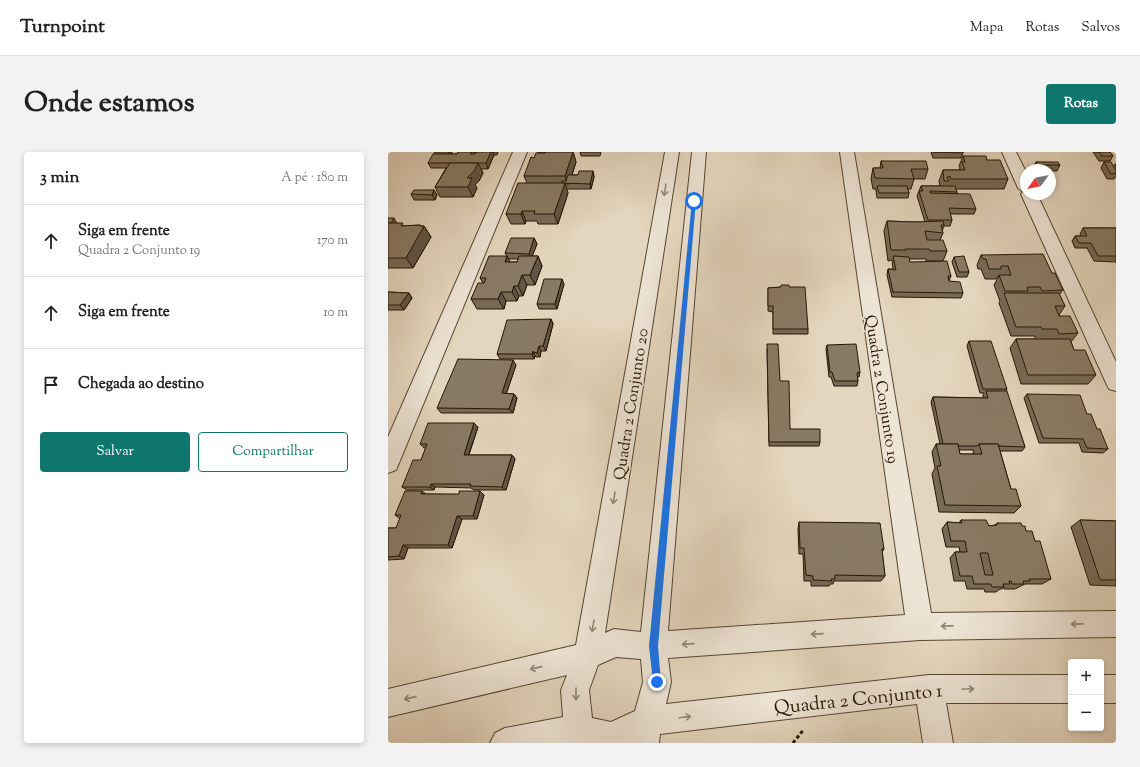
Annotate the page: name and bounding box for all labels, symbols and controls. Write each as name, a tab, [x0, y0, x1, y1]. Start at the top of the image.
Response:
text: Turnpoint	[20, 14, 105, 41]
text: Mapa	[970, 18, 1003, 38]
text: Rotas	[1025, 18, 1059, 38]
text: Salvos	[1081, 18, 1120, 38]
text: Onde estamos	[24, 84, 194, 124]
button: Rotas	[1046, 84, 1116, 124]
north arrow	[1020, 164, 1056, 200]
text: 3 min	[40, 166, 79, 190]
text: A pé · 180 m	[281, 169, 348, 187]
one-way arrow	[661, 184, 669, 197]
route start	[685, 192, 703, 210]
text: Siga em frente	[78, 221, 170, 242]
icon: ahead	[40, 230, 62, 252]
text: 170 m	[317, 232, 348, 250]
text: Quadra 2 Conjunto 19	[78, 242, 200, 260]
icon: ahead	[40, 302, 62, 324]
text: Siga em frente	[78, 302, 170, 323]
text: 10 m	[323, 304, 348, 322]
street label: Quadra 2 Conjunto 19	[857, 313, 904, 466]
street label: Quadra 2 Conjunto 20	[609, 327, 656, 482]
icon: arrive	[40, 374, 62, 396]
text: Chegada ao destino	[78, 374, 204, 395]
button: Salvar	[40, 432, 190, 472]
button: Compartilhar	[198, 432, 348, 472]
one-way arrow	[610, 491, 618, 504]
one-way arrow	[588, 620, 596, 633]
one-way arrow	[1071, 620, 1084, 628]
one-way arrow	[941, 622, 954, 630]
one-way arrow	[811, 631, 824, 638]
one-way arrow	[682, 640, 695, 647]
map controls	[1068, 659, 1104, 731]
button: +	[1068, 659, 1104, 695]
one-way arrow	[530, 665, 543, 673]
route end	[648, 673, 666, 691]
street label: Quadra 2 Conjunto 1	[773, 678, 945, 723]
one-way arrow	[961, 685, 974, 693]
one-way arrow	[572, 687, 580, 700]
one-way arrow	[403, 694, 416, 702]
button: −	[1068, 695, 1104, 731]
one-way arrow	[679, 713, 692, 720]

